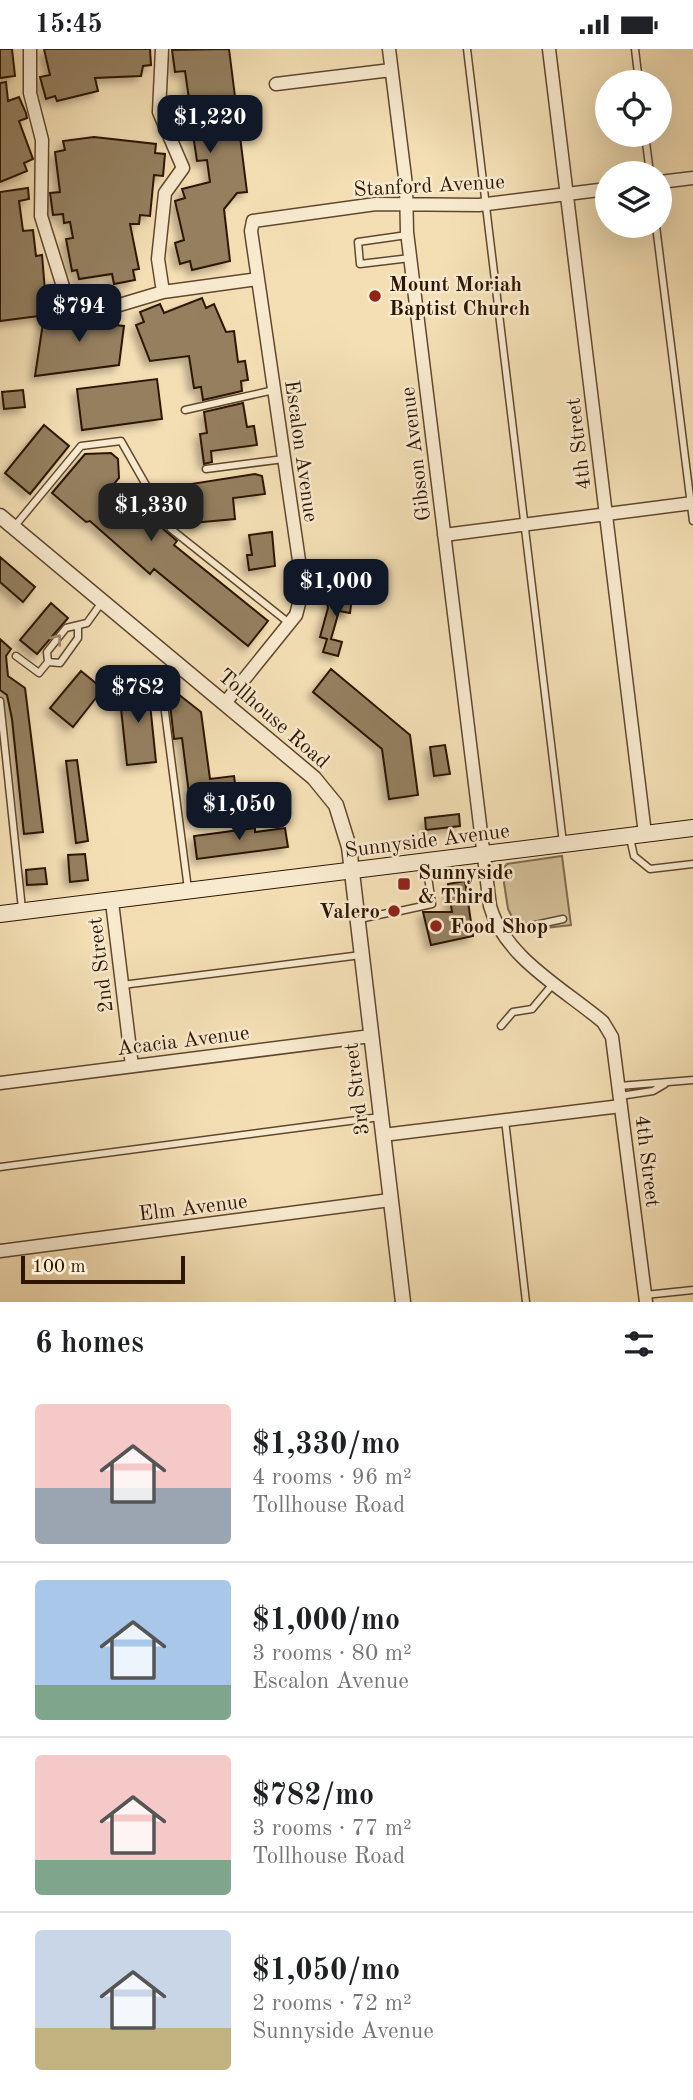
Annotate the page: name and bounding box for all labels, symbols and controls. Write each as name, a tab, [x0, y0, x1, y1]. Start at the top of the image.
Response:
text: 15:45	[35, 12, 103, 38]
map controls	[595, 70, 672, 238]
button: locate	[595, 70, 672, 147]
pin: $1,220	[153, 95, 267, 155]
text: $1,220	[173, 106, 247, 129]
button: layers	[595, 161, 672, 238]
street label: Stanford Avenue	[353, 172, 505, 201]
place label: Mount Moriah Baptist Church	[389, 275, 531, 320]
pin: $794	[38, 285, 120, 344]
marker: Mount Moriah Baptist Church	[367, 288, 383, 304]
text: $794	[52, 295, 106, 318]
street label: Escalon Avenue	[280, 379, 321, 524]
street label: Gibson Avenue	[398, 386, 435, 522]
street label: 4th Street	[563, 397, 596, 491]
pin: $1,330	[94, 483, 208, 543]
text: $1,330	[114, 494, 188, 517]
pin: $1,000	[279, 559, 393, 619]
text: $1,000	[299, 570, 373, 593]
one-way arrow	[49, 635, 62, 647]
pin: $782	[97, 665, 179, 725]
street label: Tollhouse Road	[213, 665, 333, 773]
text: $782	[111, 676, 165, 699]
pin: $1,050	[182, 783, 296, 842]
text: $1,050	[202, 793, 276, 816]
street label: Sunnyside Avenue	[344, 821, 511, 862]
place label: Sunnyside & Third	[418, 863, 513, 908]
marker: Sunnyside & Third	[396, 876, 412, 892]
place label: Valero	[319, 902, 380, 923]
marker: Valero	[386, 903, 402, 919]
street label: 2nd Street	[85, 916, 118, 1014]
place label: Food Shop	[450, 917, 548, 938]
marker: Food Shop	[428, 918, 444, 934]
street label: Acacia Avenue	[116, 1023, 251, 1060]
street label: 3rd Street	[341, 1041, 374, 1136]
street label: 4th Street	[630, 1114, 663, 1208]
street label: Elm Avenue	[138, 1191, 249, 1226]
scale bar	[21, 1253, 186, 1285]
text: 100 m	[32, 1258, 85, 1277]
icon: filters	[620, 1325, 658, 1363]
text: 6 homes	[35, 1329, 144, 1359]
text: $1,330/mo	[252, 1430, 400, 1460]
icon: home	[91, 1432, 175, 1516]
text: 4 rooms · 96 m²	[252, 1466, 412, 1489]
text: Tollhouse Road	[252, 1494, 405, 1517]
text: $1,000/mo	[252, 1606, 400, 1636]
icon: home	[91, 1608, 175, 1692]
text: 3 rooms · 80 m²	[252, 1642, 412, 1665]
text: Escalon Avenue	[252, 1670, 409, 1693]
text: $782/mo	[252, 1781, 374, 1811]
icon: home	[91, 1783, 175, 1867]
text: 3 rooms · 77 m²	[252, 1817, 412, 1840]
text: Tollhouse Road	[252, 1845, 405, 1868]
text: $1,050/mo	[252, 1956, 400, 1986]
icon: home	[91, 1958, 175, 2042]
text: 2 rooms · 72 m²	[252, 1992, 412, 2015]
text: Sunnyside Avenue	[252, 2020, 434, 2043]

